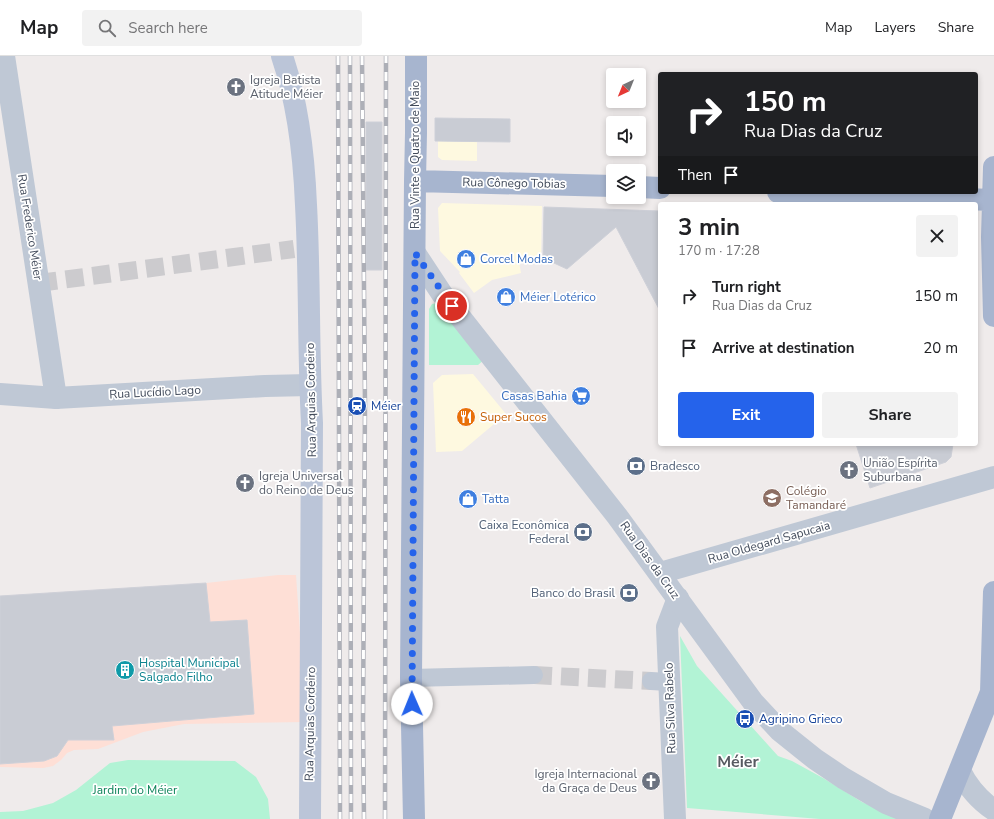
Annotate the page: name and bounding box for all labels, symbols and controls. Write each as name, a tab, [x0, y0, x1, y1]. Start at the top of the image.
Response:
search box	[82, 10, 362, 46]
text: Map	[20, 15, 58, 41]
icon: search	[96, 17, 118, 39]
text: Search here	[128, 18, 208, 38]
text: Map	[825, 18, 852, 37]
text: Layers	[874, 18, 916, 37]
text: Share	[938, 18, 974, 37]
north arrow	[606, 68, 646, 108]
map controls	[606, 68, 646, 204]
place label: Igreja Batista Atitude Méier	[250, 72, 324, 102]
church icon: Igreja Batista Atitude Méier	[225, 76, 247, 98]
street label: Rua Vinte e Quatro de Maio	[407, 81, 423, 229]
text: 150 m	[744, 83, 827, 121]
icon: right	[678, 88, 730, 140]
button: sound	[606, 116, 646, 156]
text: Rua Dias da Cruz	[744, 119, 882, 143]
button: layers	[606, 164, 646, 204]
icon: arrive	[720, 164, 742, 186]
text: Then	[678, 165, 712, 185]
street label: Rua Frederico Méier	[14, 173, 46, 282]
street label: Rua Cônego Tobias	[462, 174, 566, 192]
text: 3 min	[678, 211, 740, 243]
button: close	[916, 215, 958, 257]
text: 170 m · 17:28	[678, 242, 760, 260]
shop icon: Corcel Modas	[455, 248, 477, 270]
place label: Corcel Modas	[480, 251, 553, 267]
text: Turn right	[712, 277, 781, 297]
icon: right	[678, 285, 700, 307]
shop icon: Méier Lotérico	[495, 286, 517, 308]
text: 150 m	[914, 286, 958, 306]
pin	[435, 289, 469, 323]
place label: Méier Lotérico	[520, 289, 596, 305]
icon: arrive	[441, 295, 463, 317]
text: Rua Dias da Cruz	[712, 297, 812, 315]
icon: arrive	[678, 337, 700, 359]
text: Arrive at destination	[712, 338, 855, 358]
text: 20 m	[923, 338, 958, 358]
street label: Rua Arquias Cordeiro	[302, 342, 320, 457]
street label: Rua Lucídio Lago	[109, 382, 202, 402]
supermarket icon: Casas Bahia	[570, 385, 592, 407]
place label: Casas Bahia	[501, 388, 567, 404]
button: Exit	[678, 392, 814, 438]
button: Share	[822, 392, 958, 438]
station icon: Méier	[346, 395, 368, 417]
place label: Méier	[371, 398, 402, 414]
restaurant icon: Super Sucos	[455, 406, 477, 428]
place label: Super Sucos	[480, 409, 547, 425]
bank icon: Bradesco	[625, 455, 647, 477]
place label: União Espírita Suburbana	[863, 455, 938, 485]
place label: Bradesco	[650, 458, 700, 474]
church icon: União Espírita Suburbana	[838, 459, 860, 481]
place label: Igreja Universal do Reino de Deus	[259, 468, 354, 498]
church icon: Igreja Universal do Reino de Deus	[234, 472, 256, 494]
place label: Colégio Tamandaré	[786, 483, 846, 513]
school or university icon: Colégio Tamandaré	[761, 487, 783, 509]
shop icon: Tatta	[457, 488, 479, 510]
place label: Tatta	[482, 491, 509, 507]
place label: Caixa Econômica Federal	[479, 517, 569, 547]
street label: Rua Oldegard Sapucaia	[706, 517, 832, 567]
street label: Rua Dias da Cruz	[616, 518, 684, 602]
bank icon: Caixa Econômica Federal	[572, 521, 594, 543]
bank icon: Banco do Brasil	[618, 582, 640, 604]
place label: Banco do Brasil	[531, 585, 615, 601]
place label: Hospital Municipal Salgado Filho	[139, 655, 240, 685]
building icon: Hospital Municipal Salgado Filho	[114, 659, 136, 681]
street label: Rua Silva Rabelo	[660, 662, 680, 754]
street label: Rua Arquias Cordeiro	[301, 666, 319, 781]
position arrow	[391, 683, 433, 725]
bus stop icon: Agripino Grieco	[734, 708, 756, 730]
place label: Agripino Grieco	[759, 711, 843, 727]
district label: Méier	[717, 751, 760, 773]
place label: Igreja Internacional da Graça de Deus	[534, 766, 637, 796]
church icon: Igreja Internacional da Graça de Deus	[640, 770, 662, 792]
park label: Jardim do Méier	[92, 782, 178, 798]

